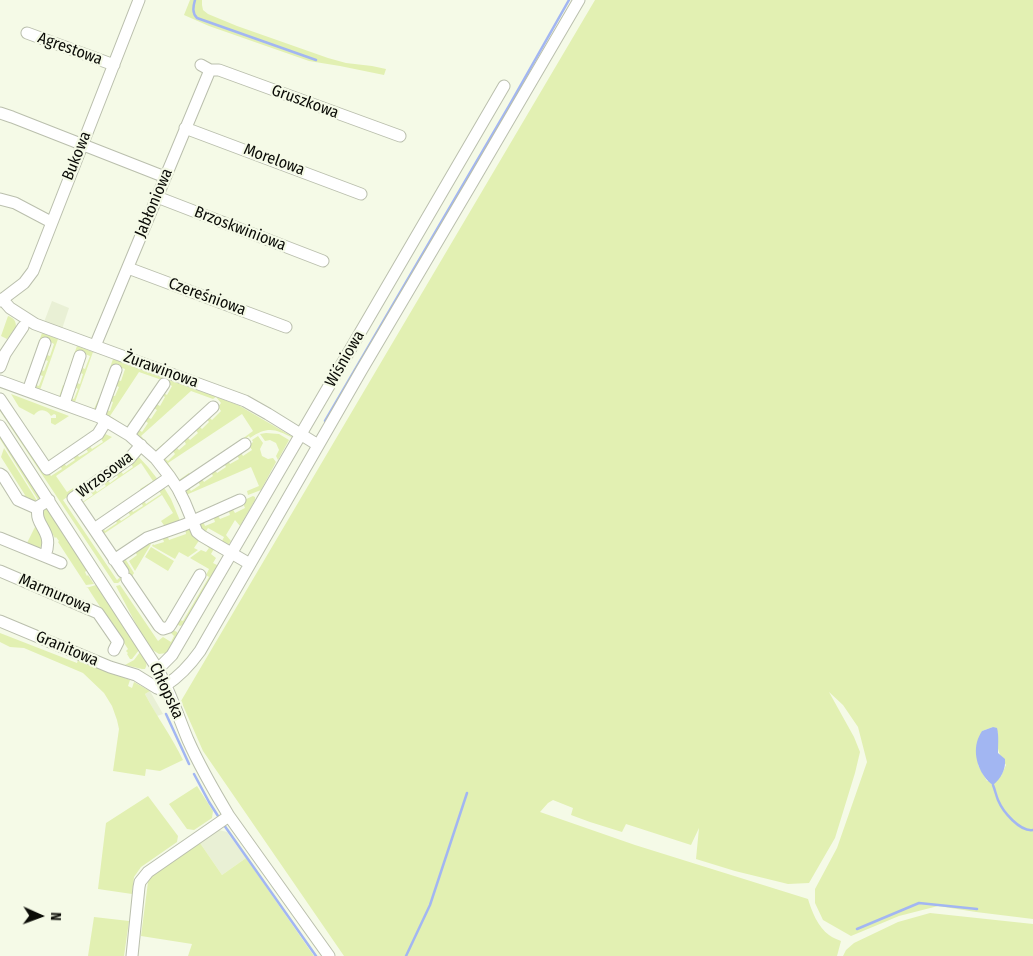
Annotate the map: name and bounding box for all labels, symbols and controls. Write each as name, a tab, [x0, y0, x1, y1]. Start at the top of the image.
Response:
street label: Agrestowa	[35, 28, 105, 70]
street label: Gruszkowa	[269, 81, 341, 123]
street label: Bukowa	[59, 129, 95, 183]
street label: Morelowa	[241, 140, 307, 180]
street label: Jabłoniowa	[131, 166, 177, 240]
street label: Brzoskwiniowa	[191, 203, 289, 255]
street label: Czereśniowa	[166, 274, 248, 320]
street label: Wiśniowa	[321, 327, 369, 391]
street label: Żurawinowa	[121, 348, 201, 392]
street label: Wrzosowa	[73, 448, 137, 502]
street label: Marmurowa	[16, 570, 94, 618]
street label: Granitowa	[33, 627, 101, 671]
street label: Chłopska	[145, 660, 187, 722]
north arrow	[15, 891, 65, 941]
text: N	[47, 912, 64, 921]

